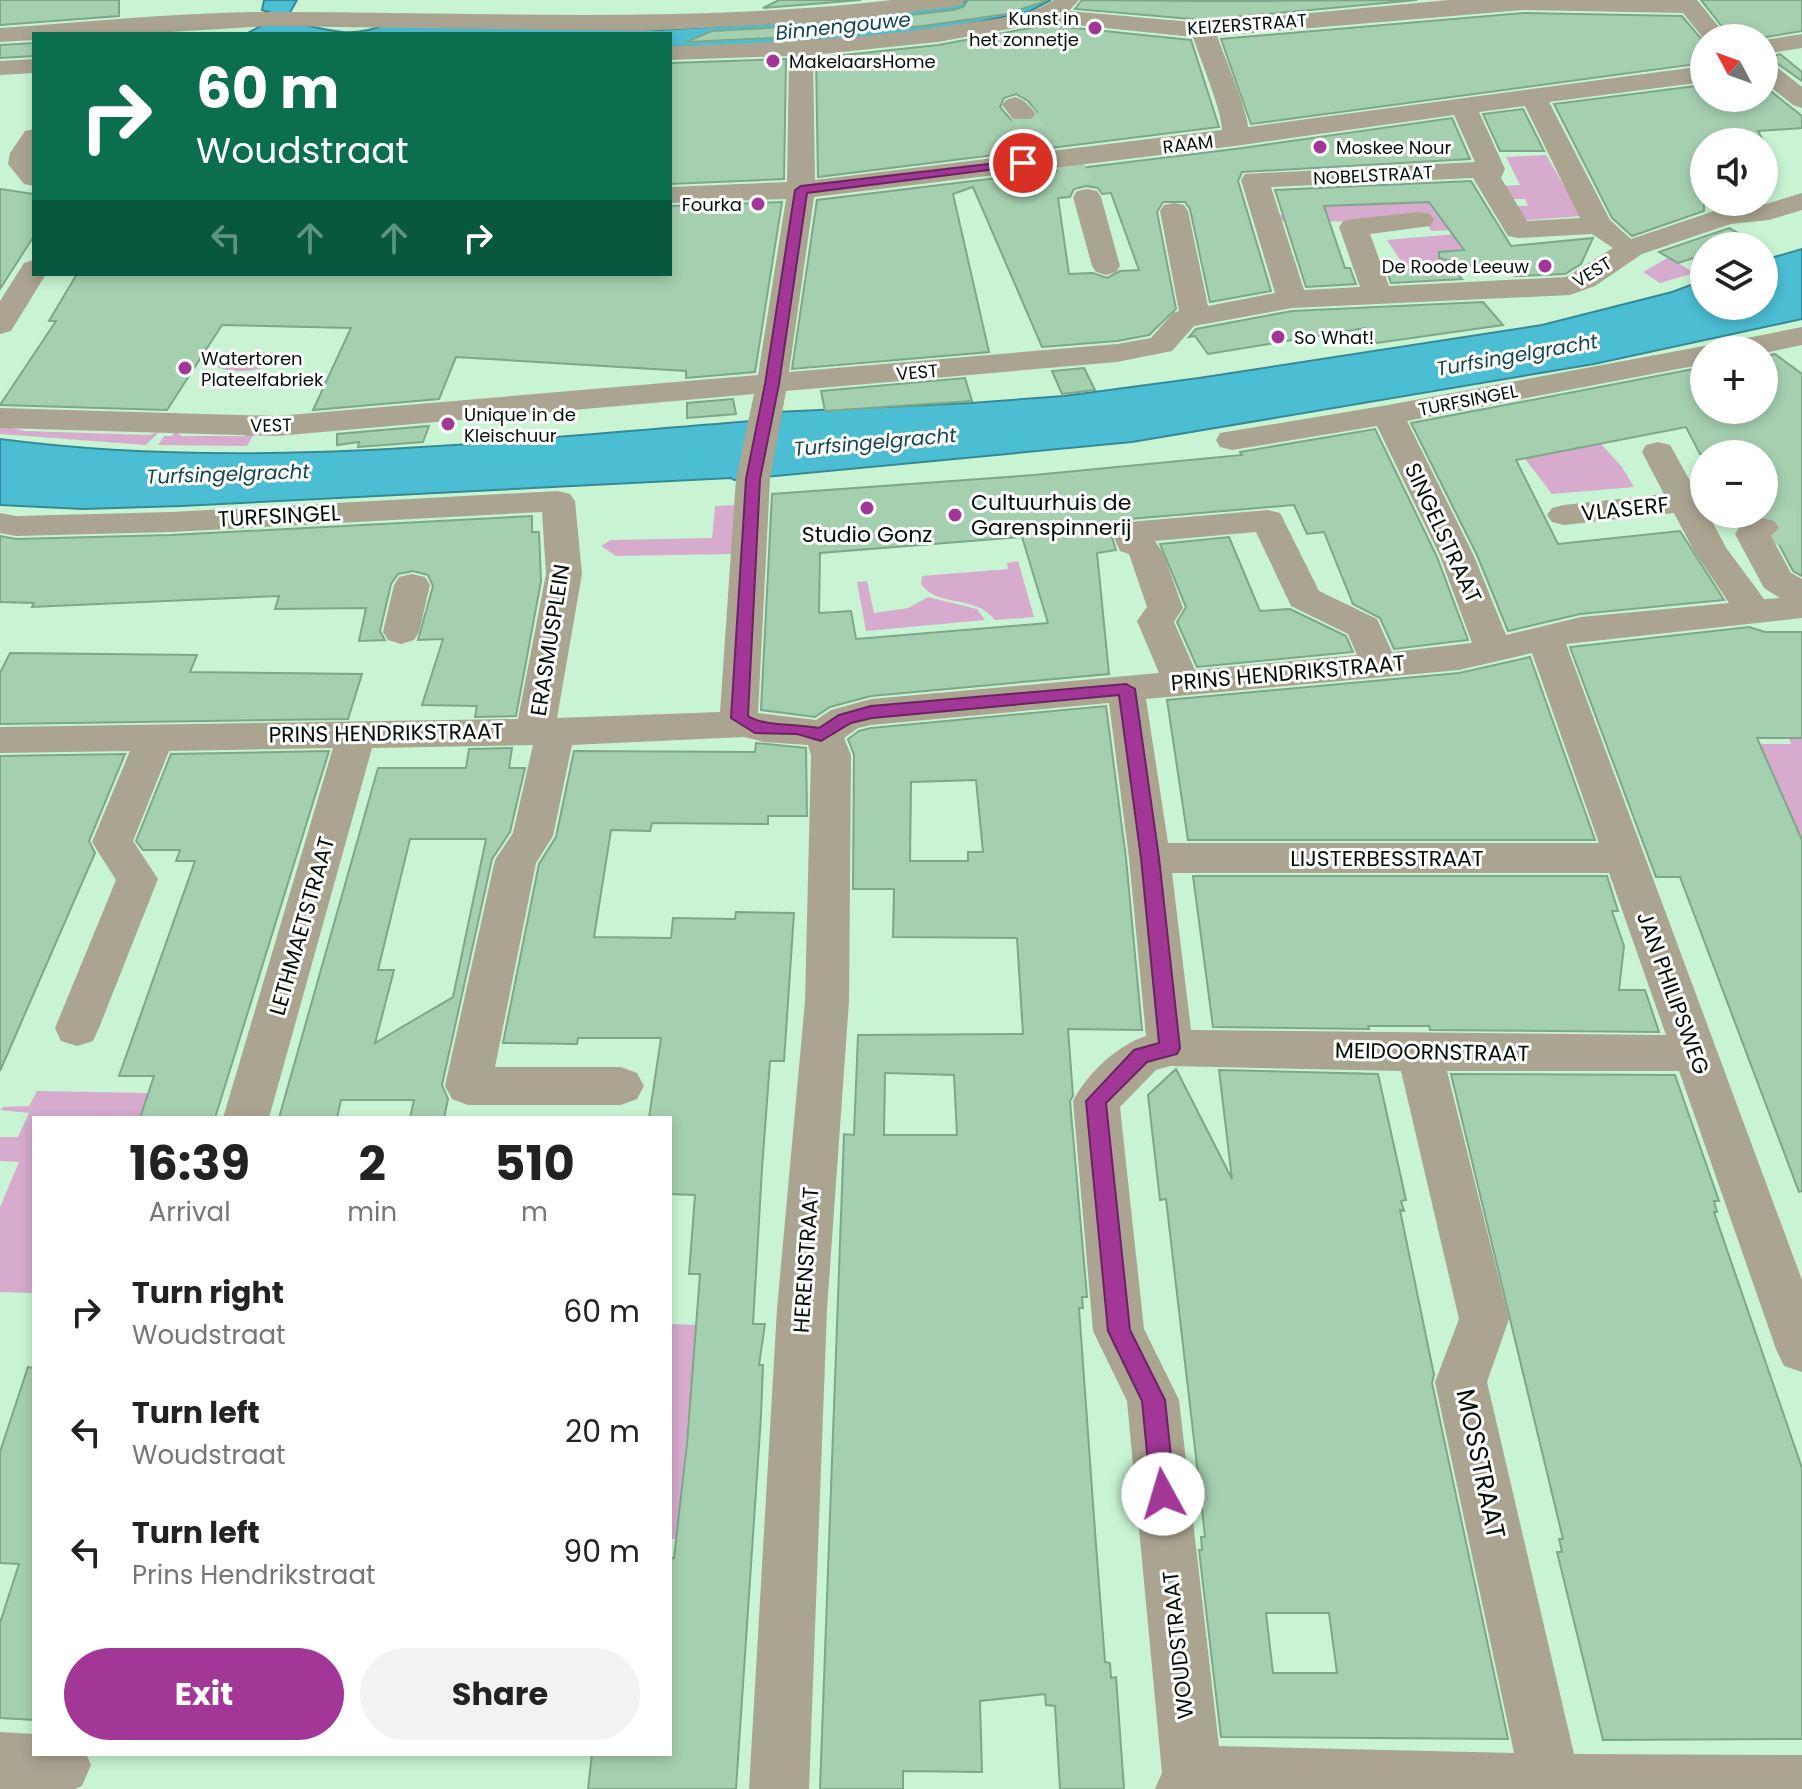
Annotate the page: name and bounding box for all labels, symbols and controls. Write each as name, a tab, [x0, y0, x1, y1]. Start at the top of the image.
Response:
water label: Binnengouwe	[774, 5, 912, 47]
place label: Kunst in het zonnetje	[969, 6, 1079, 52]
street label: KEIZERSTRAAT	[1186, 7, 1308, 41]
marker: Kunst in het zonnetje	[1086, 19, 1104, 37]
north arrow	[1690, 24, 1778, 112]
map controls	[1690, 24, 1778, 528]
text: 60 m	[196, 49, 339, 128]
place label: MakelaarsHome	[789, 49, 936, 74]
marker: MakelaarsHome	[764, 52, 782, 70]
icon: right	[64, 64, 168, 168]
text: Woudstraat	[196, 125, 409, 176]
button: sound	[1690, 128, 1778, 216]
pin	[989, 129, 1057, 197]
street label: RAAM	[1161, 129, 1215, 159]
place label: Moskee Nour	[1336, 135, 1452, 160]
marker: Moskee Nour	[1311, 138, 1329, 156]
icon: arrive	[1001, 141, 1045, 185]
street label: NOBELSTRAAT	[1312, 159, 1434, 191]
place label: Fourka	[682, 192, 742, 217]
marker: Fourka	[749, 195, 767, 213]
icon: left	[204, 216, 248, 260]
icon: ahead	[288, 216, 332, 260]
icon: ahead	[372, 216, 416, 260]
icon: right	[456, 216, 500, 260]
button: layers	[1690, 232, 1778, 320]
street label: VEST	[1568, 250, 1617, 293]
place label: De Roode Leeuw	[1382, 254, 1529, 279]
marker: De Roode Leeuw	[1536, 257, 1554, 275]
place label: So What!	[1294, 325, 1374, 350]
water label: Turfsingelgracht	[1434, 327, 1601, 383]
marker: So What!	[1269, 328, 1287, 346]
button: +	[1690, 336, 1778, 424]
place label: Watertoren Plateelfabriek	[201, 346, 324, 392]
street label: VEST	[895, 358, 939, 386]
marker: Watertoren Plateelfabriek	[176, 359, 194, 377]
street label: TURFSINGEL	[1416, 378, 1520, 422]
place label: Unique in de Kleischuur	[464, 402, 576, 448]
street label: VEST	[250, 412, 292, 438]
marker: Unique in de Kleischuur	[439, 415, 457, 433]
water label: Turfsingelgracht	[792, 421, 958, 463]
button: −	[1690, 440, 1778, 528]
water label: Turfsingelgracht	[146, 457, 311, 491]
street label: SINGELSTRAAT	[1397, 458, 1489, 608]
place label: Cultuurhuis de Garenspinnerij	[971, 487, 1132, 543]
street label: VLASERF	[1580, 489, 1670, 529]
street label: TURFSINGEL	[217, 497, 342, 535]
marker: Studio Gonz	[858, 499, 876, 517]
marker: Cultuurhuis de Garenspinnerij	[946, 506, 964, 524]
place label: Studio Gonz	[802, 519, 932, 550]
street label: ERASMUSPLEIN	[523, 562, 577, 718]
street label: PRINS HENDRIKSTRAAT	[1170, 647, 1407, 699]
street label: PRINS HENDRIKSTRAAT	[268, 715, 504, 751]
street label: LETHMAETSTRAAT	[262, 833, 342, 1019]
street label: LIJSTERBESSTRAAT	[1290, 843, 1484, 874]
street label: JAN PHILIPSWEG	[1629, 907, 1717, 1079]
street label: MEIDOORNSTRAAT	[1335, 1035, 1530, 1069]
text: 16:39	[129, 1130, 250, 1197]
text: 2	[358, 1130, 386, 1197]
text: 510	[494, 1130, 575, 1197]
street label: HERENSTRAAT	[785, 1186, 827, 1334]
text: Arrival	[149, 1194, 231, 1230]
text: min	[347, 1194, 397, 1230]
text: m	[521, 1194, 548, 1230]
text: Turn right	[132, 1271, 284, 1314]
icon: right	[64, 1290, 108, 1334]
text: 60 m	[563, 1290, 640, 1333]
text: Woudstraat	[132, 1317, 286, 1353]
street label: MOSSTRAAT	[1448, 1386, 1514, 1542]
text: Turn left	[132, 1391, 260, 1434]
icon: left	[64, 1410, 108, 1454]
text: 20 m	[565, 1410, 640, 1453]
text: Woudstraat	[132, 1437, 286, 1473]
position arrow	[1121, 1452, 1205, 1536]
text: Turn left	[132, 1511, 260, 1554]
icon: left	[64, 1530, 108, 1574]
text: 90 m	[563, 1530, 640, 1573]
text: Prins Hendrikstraat	[132, 1557, 375, 1593]
street label: WOUDSTRAAT	[1155, 1569, 1201, 1721]
button: Exit	[64, 1648, 344, 1740]
button: Share	[360, 1648, 640, 1740]

